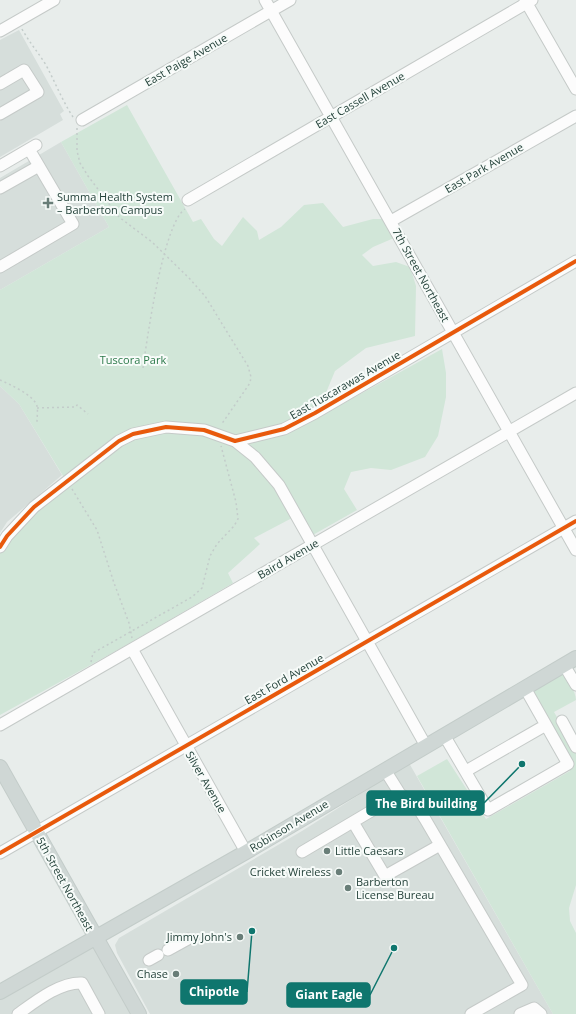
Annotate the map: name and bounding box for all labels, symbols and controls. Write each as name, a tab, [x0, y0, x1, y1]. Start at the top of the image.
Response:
street label: East Paige Avenue	[142, 30, 230, 89]
street label: East Cassell Avenue	[312, 68, 407, 131]
street label: East Park Avenue	[442, 139, 526, 196]
place label: Summa Health System – Barberton Campus	[57, 189, 173, 217]
marker: Summa Health System – Barberton Campus	[42, 197, 54, 209]
street label: 7th Street Northeast	[389, 225, 453, 324]
street label: East Tuscarawas Avenue	[287, 347, 403, 422]
park label: Tuscora Park	[100, 352, 166, 367]
street label: Baird Avenue	[254, 535, 321, 582]
street label: East Ford Avenue	[241, 650, 326, 707]
street label: Silver Avenue	[183, 748, 230, 815]
callout: The Bird building	[367, 791, 484, 815]
text: The Bird building	[375, 795, 477, 812]
street label: Robinson Avenue	[247, 796, 331, 855]
street label: 5th Street Northeast	[33, 834, 97, 933]
place label: Little Caesars	[335, 843, 403, 858]
marker: Little Caesars	[322, 846, 332, 856]
place label: Cricket Wireless	[250, 864, 331, 879]
marker: Cricket Wireless	[334, 867, 344, 877]
place label: Barberton License Bureau	[356, 874, 434, 902]
marker: Barberton License Bureau	[343, 883, 353, 893]
place label: Jimmy John's	[166, 929, 232, 944]
marker: Jimmy John's	[235, 932, 245, 942]
place label: Chase	[137, 966, 168, 981]
marker: Chase	[171, 969, 181, 979]
callout: Chipotle	[181, 980, 247, 1004]
text: Chipotle	[189, 983, 239, 1000]
callout: Giant Eagle	[287, 983, 370, 1007]
text: Giant Eagle	[295, 986, 363, 1003]

